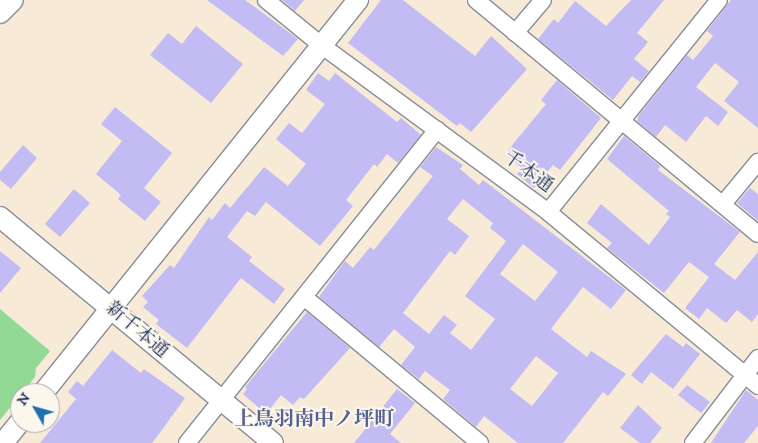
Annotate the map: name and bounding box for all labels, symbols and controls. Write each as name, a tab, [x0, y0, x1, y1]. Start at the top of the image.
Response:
street label: 千本通	[498, 146, 558, 198]
street label: 新千本通	[101, 297, 173, 363]
north arrow	[10, 383, 60, 433]
text: N	[13, 389, 35, 409]
district label: 上鳥羽南中ノ坪町	[234, 407, 394, 431]

